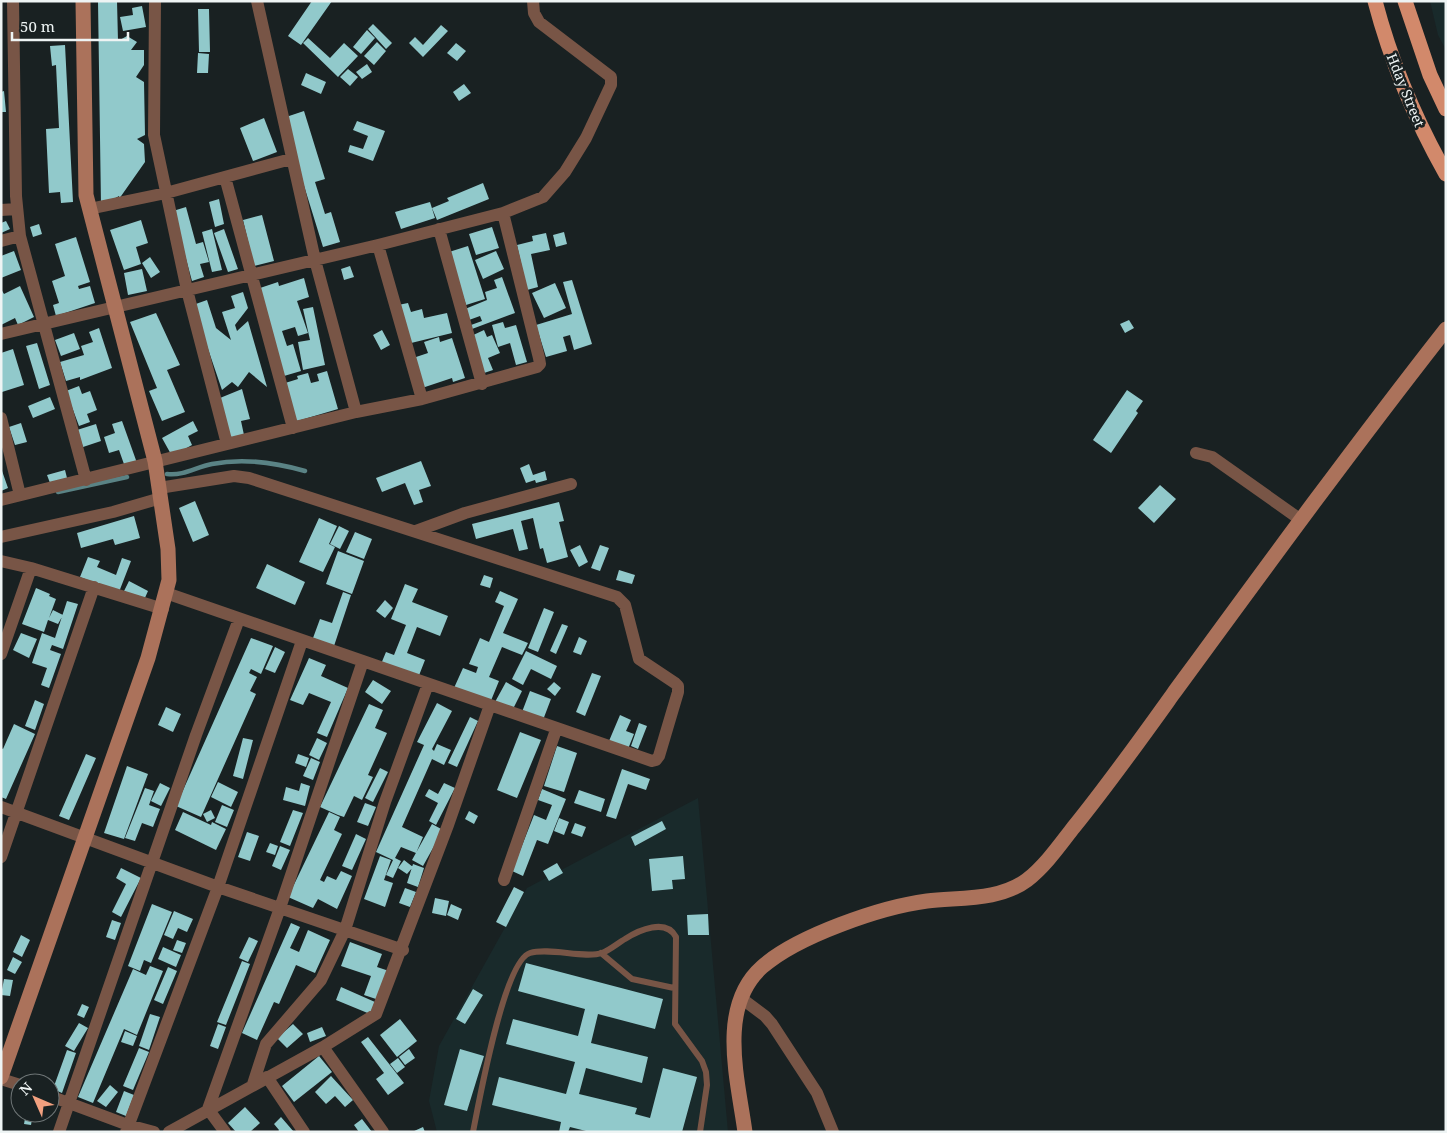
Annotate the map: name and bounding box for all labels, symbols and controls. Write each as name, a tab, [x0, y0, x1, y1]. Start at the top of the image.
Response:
scale bar	[12, 10, 129, 42]
text: 50 m	[20, 16, 55, 36]
street label: Hday Street	[1383, 50, 1429, 130]
north arrow	[10, 1073, 60, 1123]
text: N	[15, 1078, 36, 1099]

